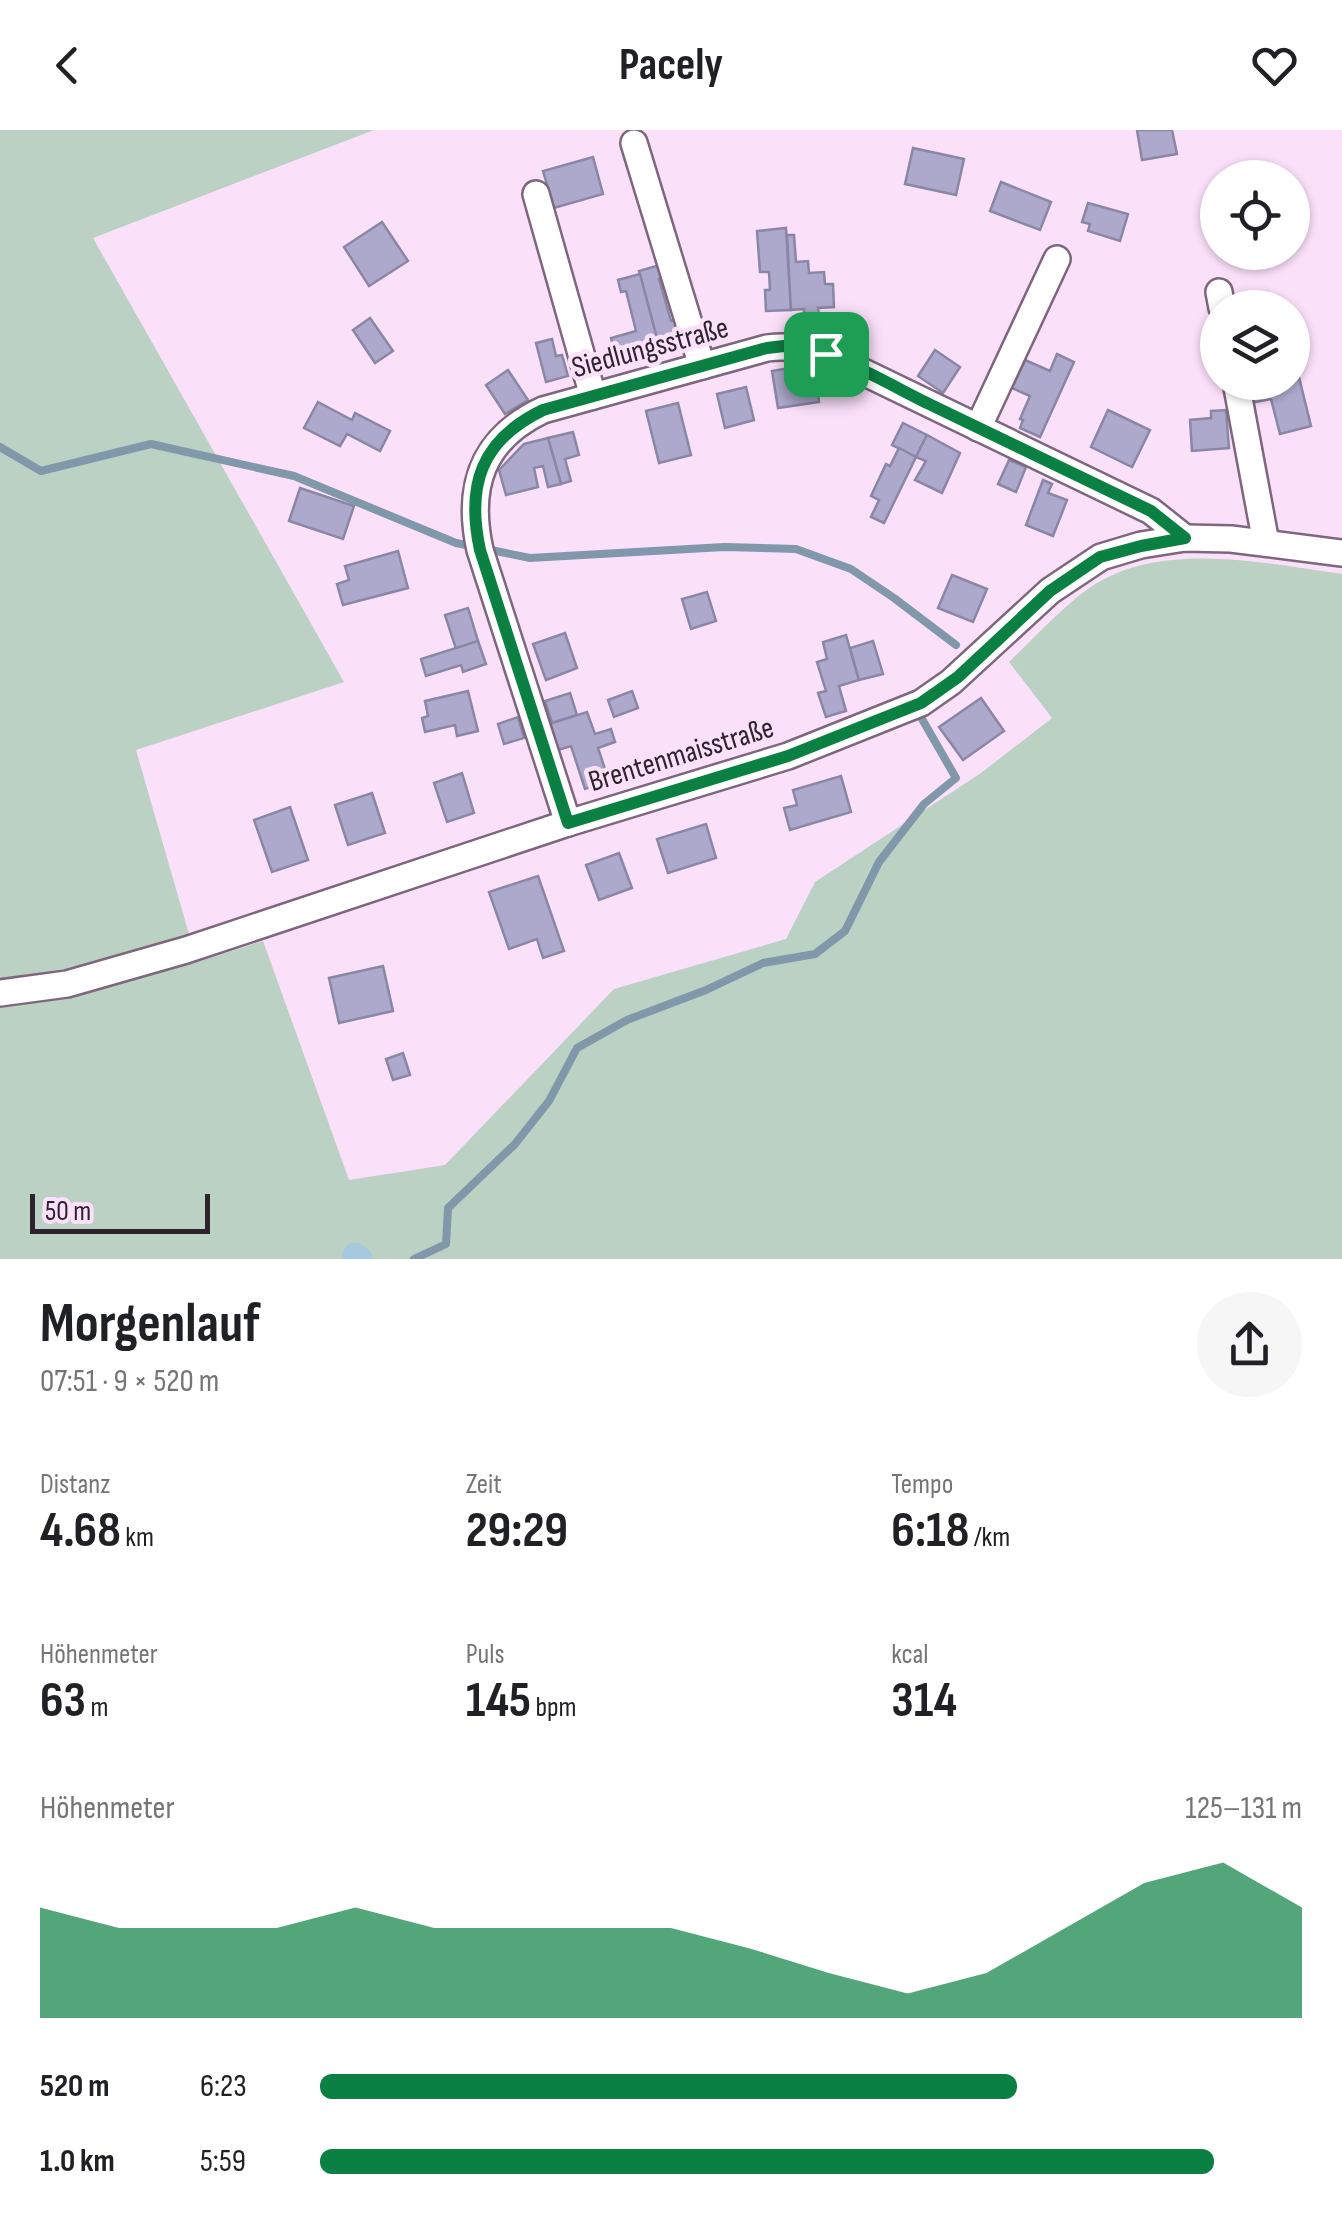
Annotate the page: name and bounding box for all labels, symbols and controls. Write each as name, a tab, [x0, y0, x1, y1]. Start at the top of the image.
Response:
icon: back	[40, 38, 95, 93]
text: Pacely	[619, 38, 723, 93]
icon: heart	[1247, 38, 1302, 93]
map controls	[1200, 160, 1310, 400]
button: locate	[1200, 160, 1310, 270]
button: layers	[1200, 290, 1310, 400]
street label: Siedlungsstraße	[568, 310, 732, 386]
pin	[784, 312, 869, 397]
icon: arrive	[799, 327, 854, 382]
street label: Brentenmaisstraße	[584, 710, 778, 800]
scale bar	[30, 1189, 210, 1234]
text: 50 m	[45, 1195, 91, 1228]
text: Morgenlauf	[40, 1291, 260, 1358]
button: share	[1197, 1292, 1302, 1397]
text: 07:51 · 9 × 520 m	[40, 1362, 219, 1401]
text: Distanz	[40, 1468, 110, 1501]
text: Zeit	[466, 1468, 502, 1501]
text: Tempo	[891, 1468, 953, 1501]
text: 4.68	[40, 1501, 121, 1561]
text: 29:29	[466, 1501, 568, 1561]
text: 6:18	[891, 1501, 969, 1561]
text: km	[121, 1521, 154, 1554]
text: /km	[969, 1521, 1010, 1554]
text: Höhenmeter	[40, 1638, 158, 1671]
text: Puls	[466, 1638, 504, 1671]
text: kcal	[891, 1638, 928, 1671]
text: 63	[40, 1671, 86, 1731]
text: 145	[466, 1671, 531, 1731]
text: 314	[891, 1671, 957, 1731]
text: m	[86, 1691, 108, 1724]
text: bpm	[531, 1691, 577, 1724]
text: Höhenmeter	[40, 1789, 175, 1828]
text: 125–131 m	[1185, 1789, 1302, 1828]
text: 520 m	[40, 2067, 110, 2106]
text: 6:23	[200, 2067, 247, 2106]
text: 1.0 km	[40, 2142, 115, 2181]
text: 5:59	[200, 2142, 246, 2181]

